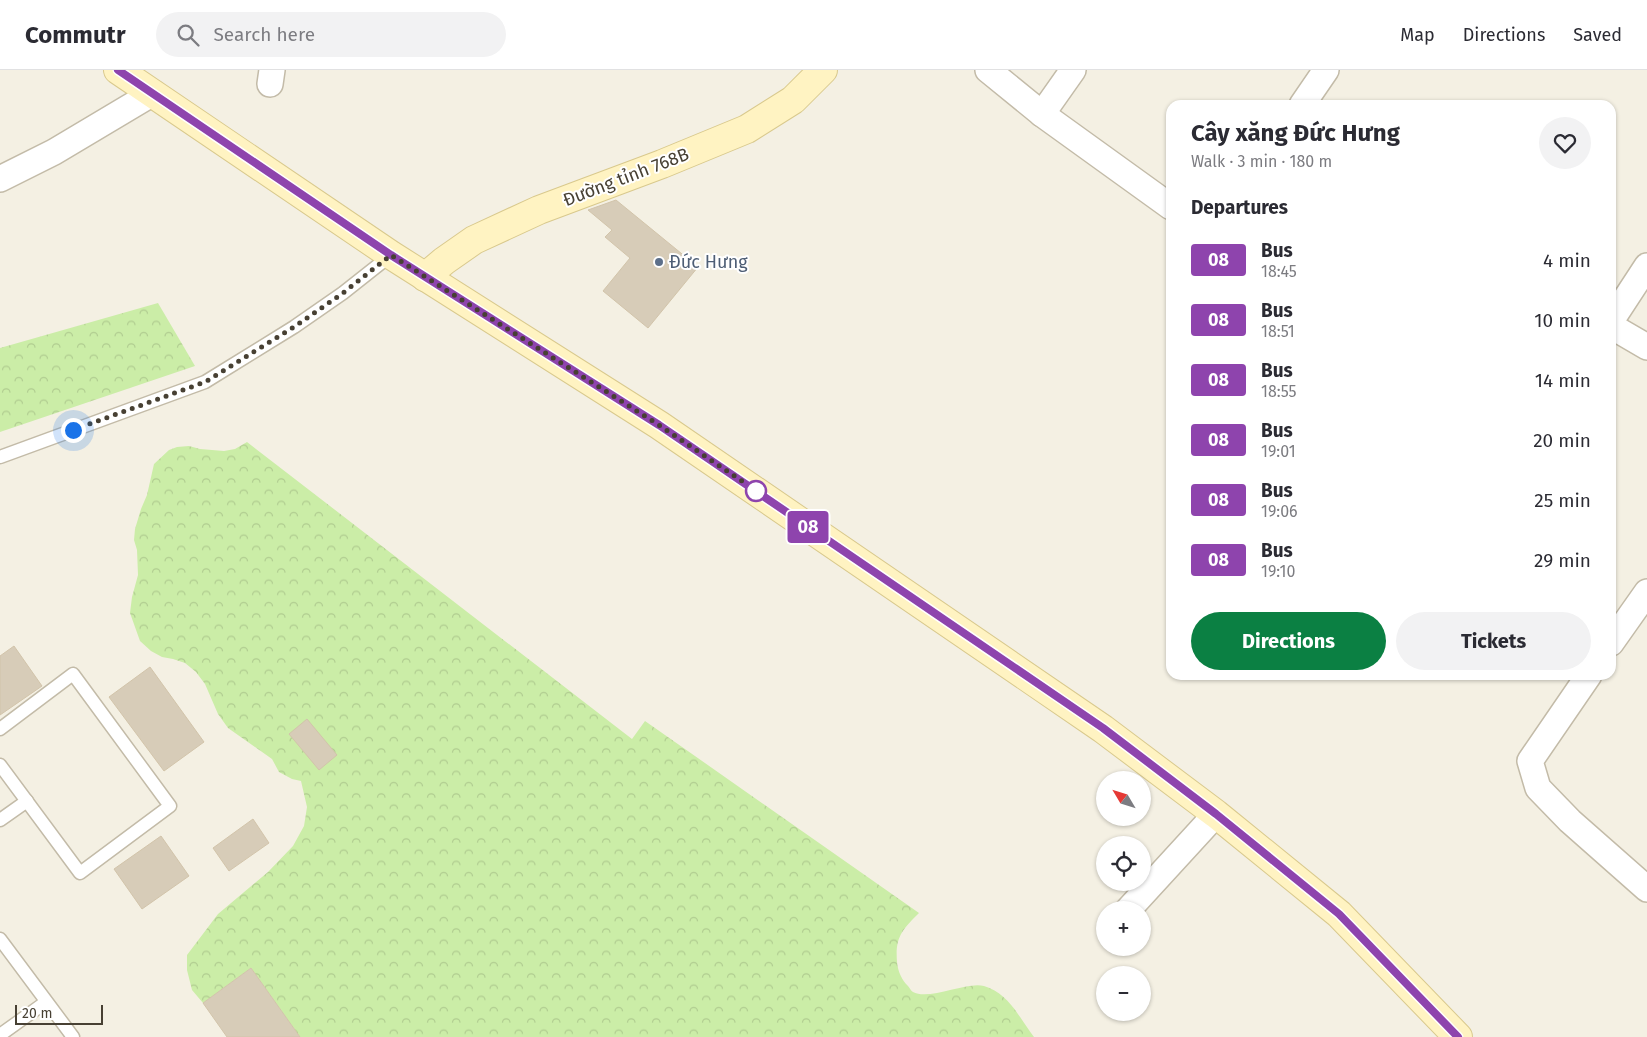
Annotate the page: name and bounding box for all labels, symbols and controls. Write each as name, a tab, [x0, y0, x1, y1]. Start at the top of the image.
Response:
search box	[156, 12, 506, 57]
text: Commutr	[25, 21, 126, 49]
icon: search	[174, 21, 202, 49]
text: Search here	[214, 23, 315, 46]
text: Map	[1400, 24, 1435, 46]
text: Directions	[1463, 24, 1545, 46]
text: Saved	[1573, 24, 1622, 46]
button: heart	[1539, 117, 1591, 169]
text: Cây xăng Đức Hưng	[1191, 119, 1400, 147]
street label: Đường tỉnh 768B	[560, 143, 692, 211]
text: Walk · 3 min · 180 m	[1191, 152, 1332, 171]
text: Departures	[1191, 196, 1288, 219]
text: Bus	[1261, 239, 1293, 262]
text: 08	[1208, 249, 1229, 271]
text: 4 min	[1543, 249, 1591, 272]
place label: Đức Hưng	[669, 251, 748, 273]
marker: Đức Hưng	[653, 256, 665, 268]
text: 18:45	[1261, 262, 1297, 281]
text: Bus	[1261, 299, 1293, 322]
text: 08	[1208, 309, 1229, 331]
text: 10 min	[1534, 309, 1591, 332]
text: 18:51	[1261, 322, 1295, 341]
text: Bus	[1261, 359, 1293, 382]
text: 08	[1208, 369, 1229, 391]
text: 14 min	[1535, 369, 1591, 392]
text: 18:55	[1261, 382, 1297, 401]
your location	[61, 418, 86, 443]
text: Bus	[1261, 419, 1293, 442]
text: 08	[1208, 429, 1229, 451]
text: 20 min	[1533, 429, 1591, 452]
text: 19:01	[1261, 442, 1296, 461]
text: Bus	[1261, 479, 1293, 502]
unlabelled marker	[745, 480, 767, 502]
text: 08	[1208, 489, 1229, 511]
text: 25 min	[1534, 489, 1591, 512]
text: 19:06	[1261, 502, 1298, 521]
line badge: 08	[786, 511, 830, 543]
text: 08	[798, 516, 819, 538]
text: Bus	[1261, 539, 1293, 562]
text: 08	[1208, 549, 1229, 571]
text: 29 min	[1534, 549, 1591, 572]
text: 19:10	[1261, 562, 1295, 581]
button: Directions	[1191, 612, 1386, 670]
button: Tickets	[1396, 612, 1591, 670]
north arrow	[1096, 771, 1151, 826]
map controls	[1096, 771, 1151, 1021]
button: locate	[1096, 836, 1151, 891]
button: +	[1096, 901, 1151, 956]
button: −	[1096, 966, 1151, 1021]
scale bar	[15, 1002, 102, 1025]
text: 20 m	[22, 1005, 52, 1022]

